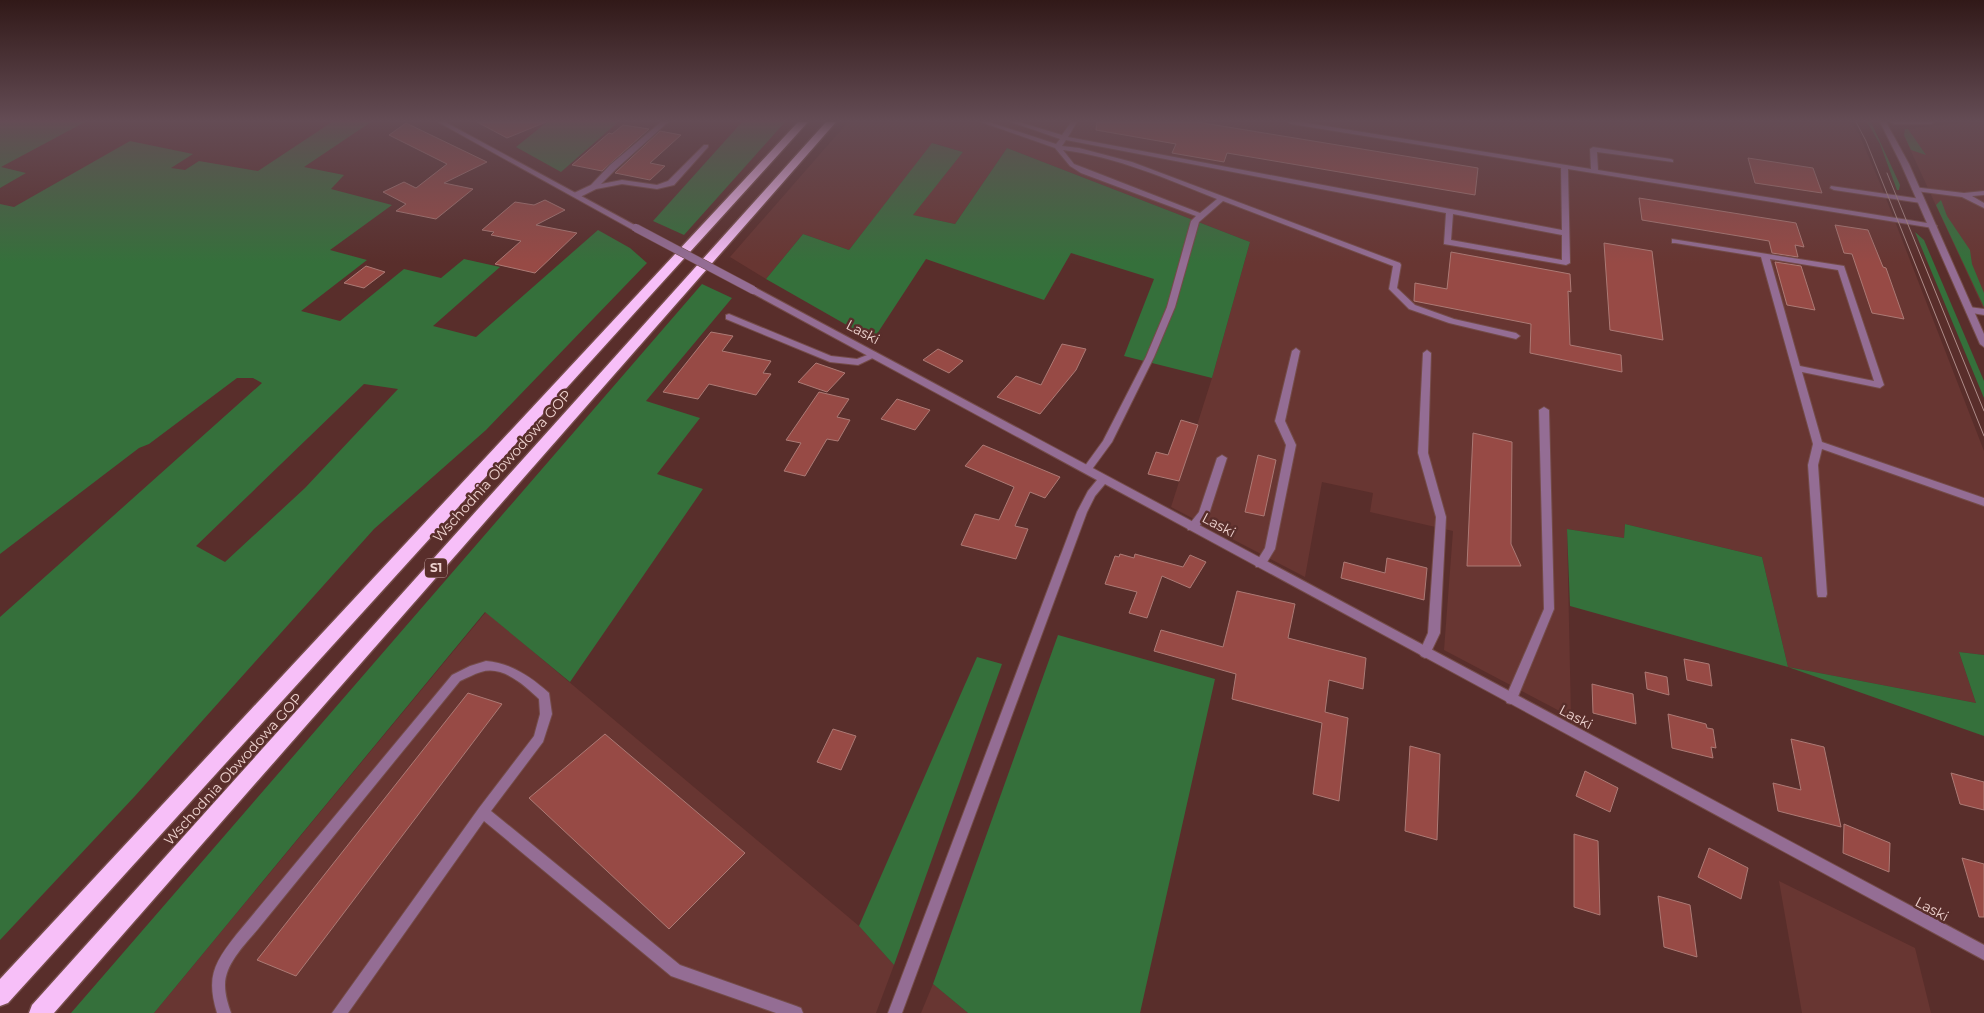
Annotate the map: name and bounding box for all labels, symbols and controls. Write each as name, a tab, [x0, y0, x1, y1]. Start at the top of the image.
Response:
street label: Laski	[843, 316, 883, 348]
street label: Wschodnia Obwodowa GOP	[429, 386, 575, 546]
street label: Laski	[1199, 509, 1239, 541]
road number: S1	[425, 558, 447, 578]
street label: Wschodnia Obwodowa GOP	[160, 689, 306, 849]
street label: Laski	[1556, 701, 1596, 733]
street label: Laski	[1912, 893, 1952, 925]

